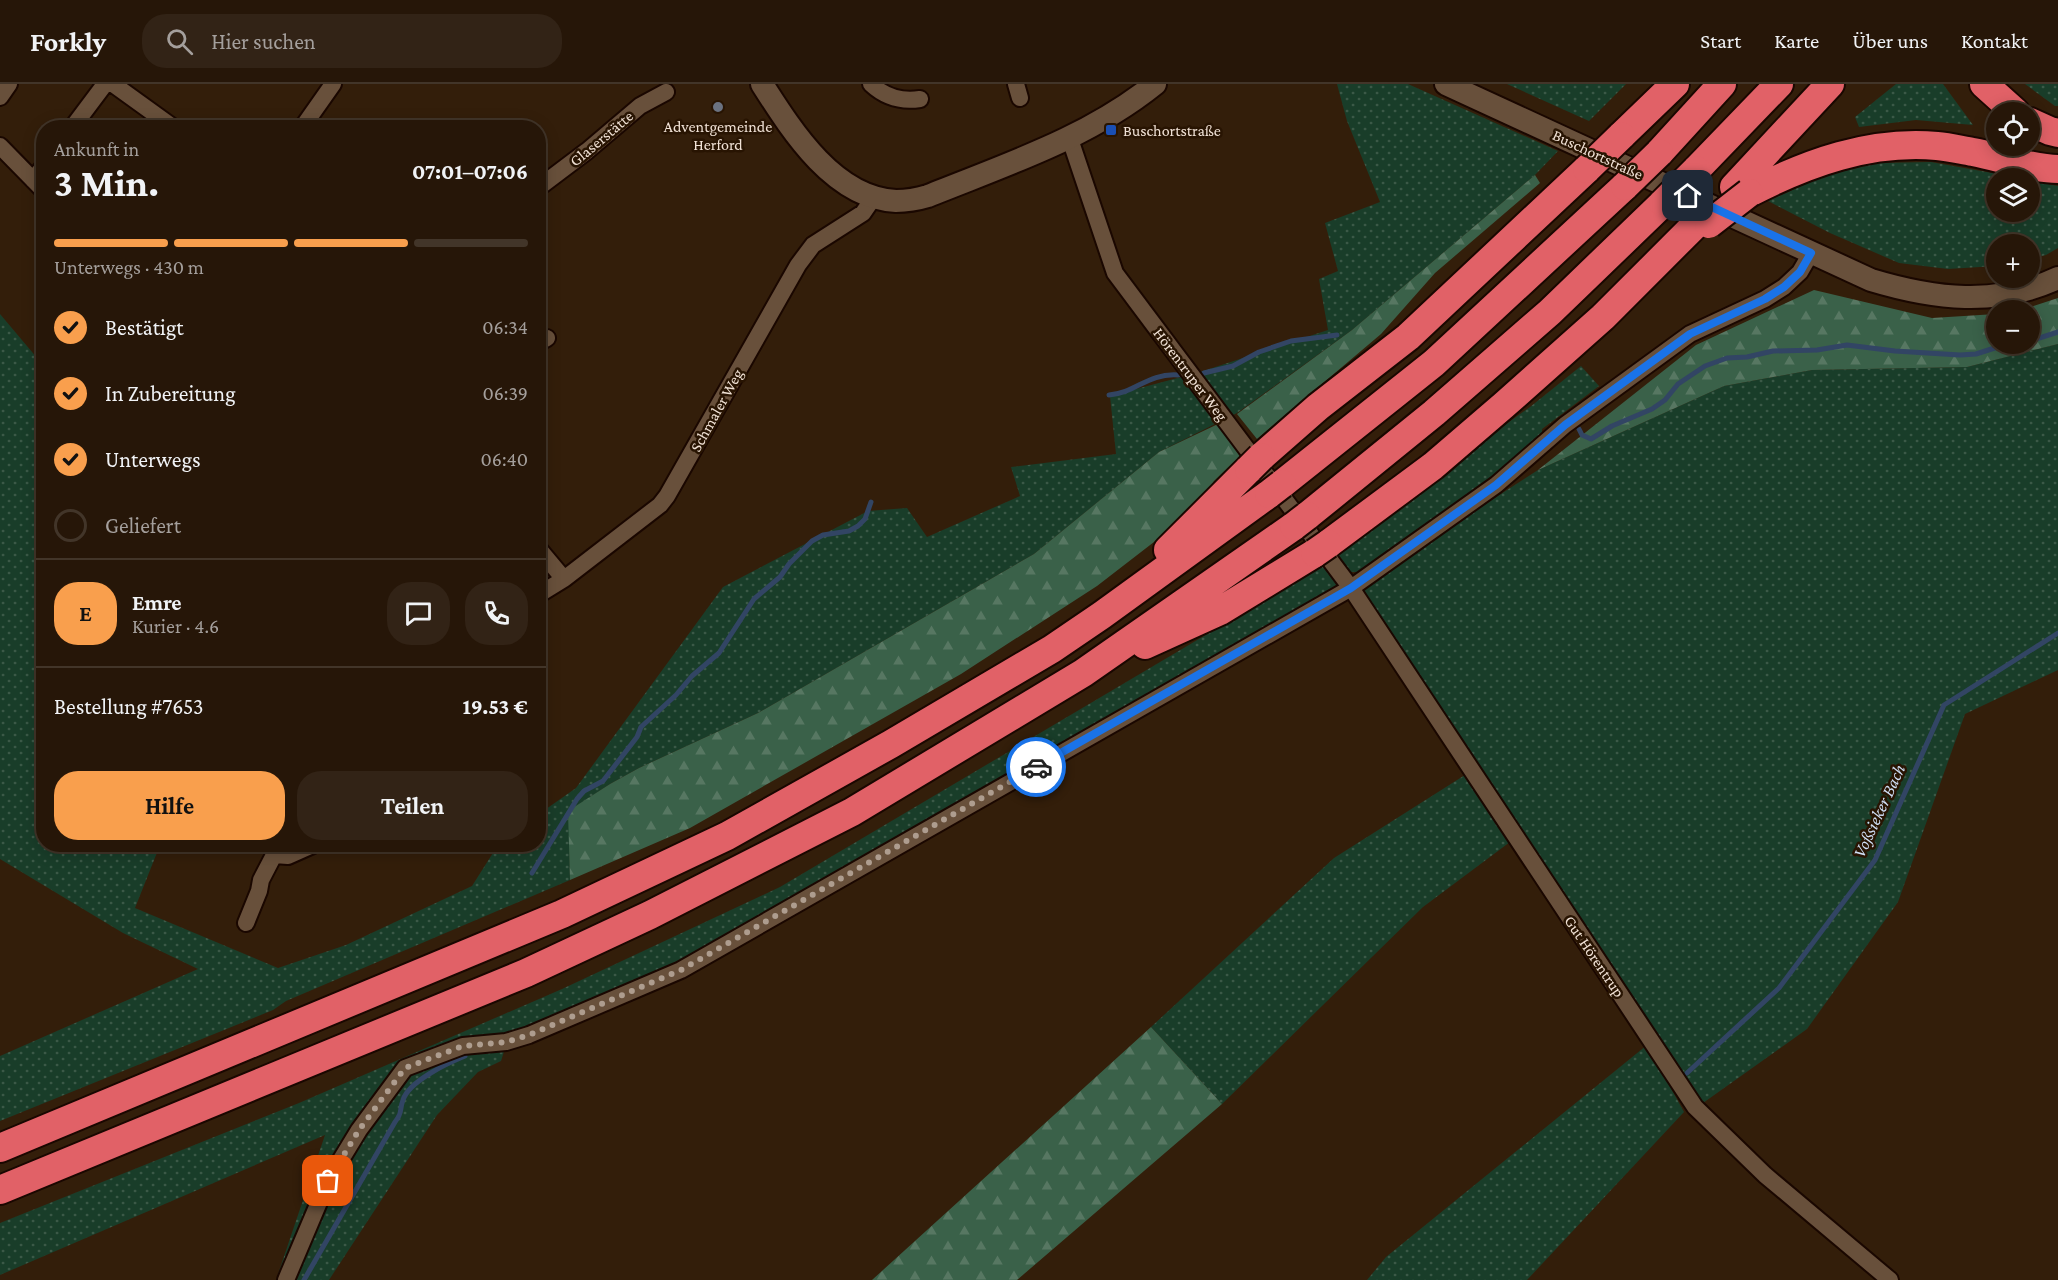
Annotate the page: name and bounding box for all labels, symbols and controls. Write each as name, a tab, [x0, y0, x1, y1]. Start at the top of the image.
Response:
search box	[142, 14, 562, 68]
icon: search	[163, 25, 196, 58]
text: Forkly	[30, 26, 106, 57]
text: Hier suchen	[211, 29, 316, 54]
text: Start	[1700, 29, 1741, 53]
text: Karte	[1774, 29, 1819, 53]
text: Über uns	[1852, 29, 1928, 53]
text: Kontakt	[1961, 29, 2028, 53]
marker: Adventgemeinde Herford	[711, 100, 725, 114]
map controls	[1986, 102, 2040, 354]
button: locate	[1986, 102, 2040, 156]
street label: Glaserstätte	[566, 107, 636, 170]
place label: Adventgemeinde Herford	[664, 118, 772, 153]
place label: Buschortstraße	[1123, 122, 1221, 139]
marker: Buschortstraße	[1104, 123, 1118, 137]
street label: Buschortstraße	[1550, 126, 1646, 183]
text: Ankunft in	[54, 138, 139, 160]
text: 07:01–07:06	[412, 159, 528, 184]
text: 3 Min.	[54, 161, 159, 204]
button: layers	[1986, 168, 2040, 222]
pin	[1662, 170, 1713, 221]
icon: home	[1671, 179, 1704, 212]
button: +	[1986, 234, 2040, 288]
text: Unterwegs · 430 m	[54, 256, 204, 278]
button: −	[1986, 300, 2040, 354]
icon: check	[54, 311, 87, 344]
text: Bestätigt	[105, 315, 184, 340]
text: 06:34	[482, 316, 528, 338]
street label: Hörentruper Weg	[1149, 325, 1231, 425]
street label: Schmaler Weg	[687, 366, 747, 455]
icon: check	[54, 377, 87, 410]
text: In Zubereitung	[105, 381, 236, 406]
text: 06:39	[482, 382, 528, 404]
icon: check	[54, 443, 87, 476]
text: Unterwegs	[105, 447, 201, 472]
text: 06:40	[480, 448, 528, 470]
text: Geliefert	[105, 513, 181, 538]
button: chat	[387, 582, 450, 645]
button: phone	[465, 582, 528, 645]
text: Emre	[132, 590, 182, 615]
text: E	[79, 601, 92, 626]
text: Kurier · 4.6	[132, 615, 219, 637]
text: Bestellung #7653	[54, 694, 204, 719]
text: 19.53 €	[463, 694, 528, 719]
courier	[1006, 737, 1066, 797]
icon: car	[1020, 751, 1053, 784]
water label: Voßsieker Bach	[1849, 761, 1909, 861]
button: Hilfe	[54, 771, 285, 840]
button: Teilen	[297, 771, 528, 840]
street label: Gut Hörentrup	[1560, 912, 1628, 1001]
pin	[302, 1155, 353, 1206]
icon: bag	[311, 1164, 344, 1197]

